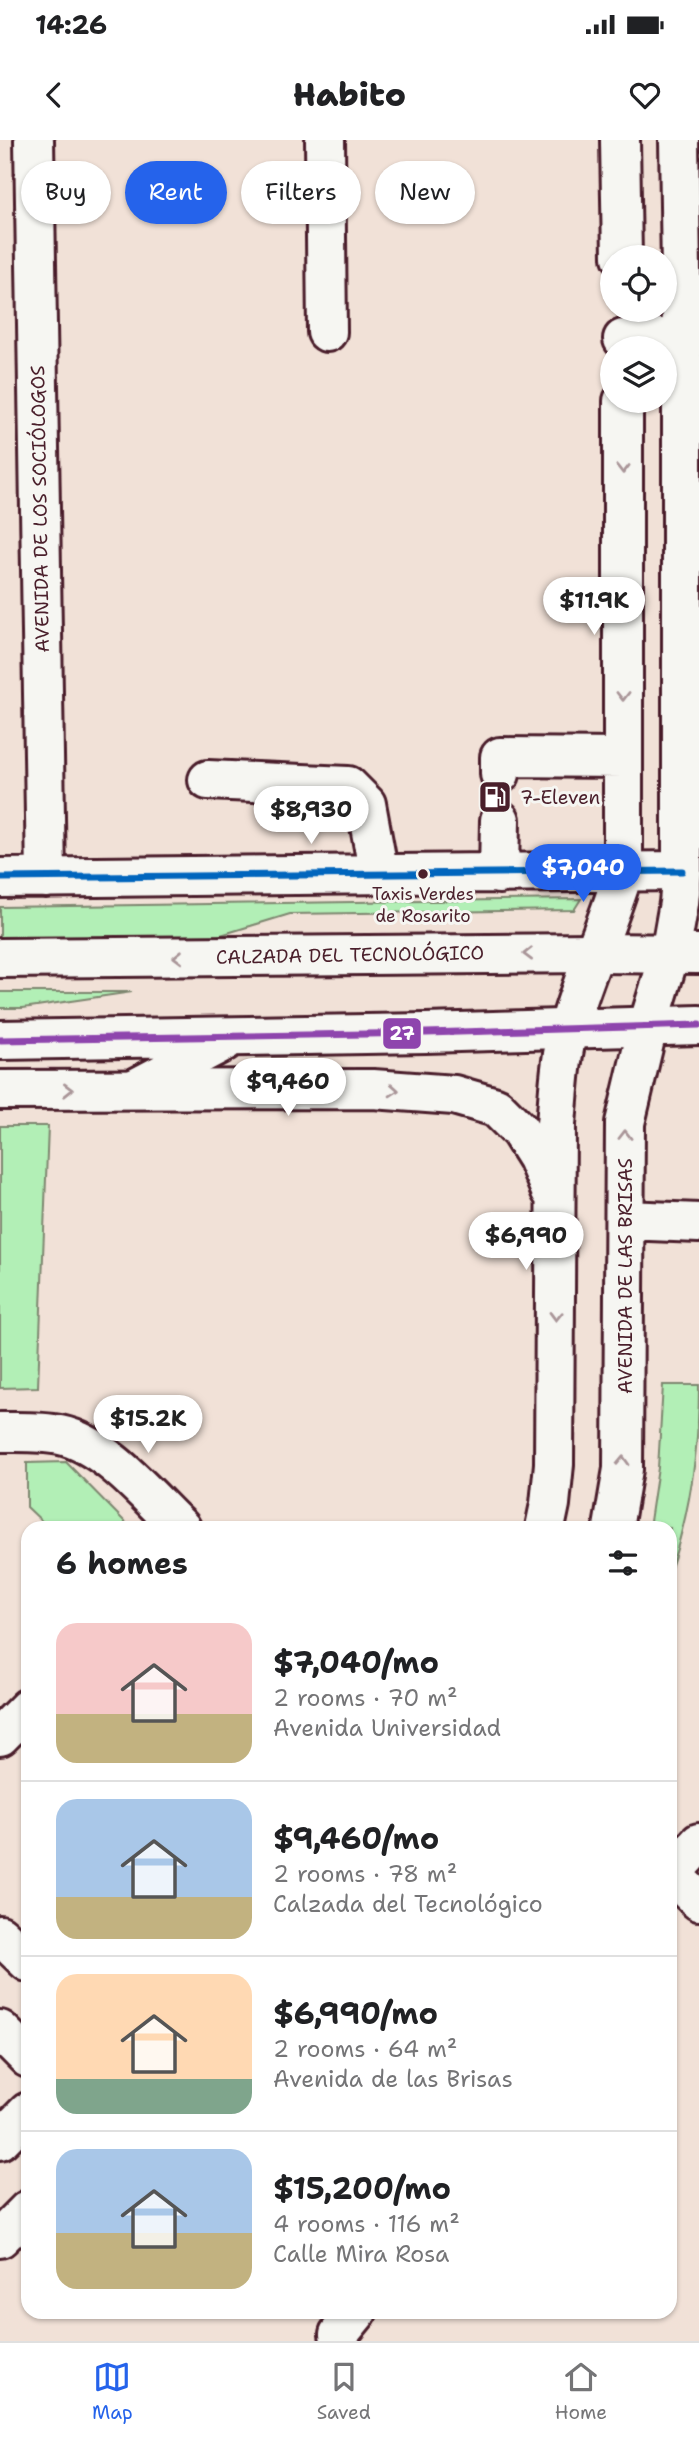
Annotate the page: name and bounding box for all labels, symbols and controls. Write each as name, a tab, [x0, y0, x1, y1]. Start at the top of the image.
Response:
text: 14:26	[35, 7, 107, 42]
text: Habito	[293, 73, 406, 116]
icon: back	[35, 76, 73, 114]
icon: heart	[626, 76, 664, 114]
chip: Buy	[21, 161, 111, 224]
chip: Rent	[125, 161, 227, 224]
chip: Filters	[241, 161, 361, 224]
chip: New	[375, 161, 475, 224]
map controls	[600, 245, 677, 413]
button: locate	[600, 245, 677, 322]
button: layers	[600, 336, 677, 413]
street label: AVENIDA DE LOS SOCIÓLOGOS	[24, 365, 55, 653]
one-way arrow	[615, 464, 631, 475]
pin: $11.9K	[537, 578, 651, 637]
text: $11.9K	[559, 585, 629, 615]
one-way arrow	[615, 692, 631, 702]
fuel station icon: 7-Eleven	[476, 778, 514, 816]
place label: 7-Eleven	[520, 785, 600, 810]
pin: $8,930	[254, 786, 368, 846]
text: $8,930	[270, 794, 352, 824]
pin: $7,040	[526, 844, 640, 904]
text: $7,040	[541, 852, 625, 882]
marker: Taxis Verdes de Rosarito	[416, 867, 430, 881]
place label: Taxis Verdes de Rosarito	[372, 883, 474, 927]
street label: CALZADA DEL TECNOLÓGICO	[216, 939, 484, 970]
one-way arrow	[522, 946, 532, 962]
one-way arrow	[172, 949, 182, 965]
line badge: 27	[382, 1017, 422, 1050]
text: 27	[389, 1021, 415, 1046]
pin: $9,460	[231, 1058, 345, 1118]
text: $9,460	[246, 1066, 330, 1096]
one-way arrow	[63, 1082, 74, 1098]
one-way arrow	[388, 1082, 399, 1097]
one-way arrow	[617, 1129, 633, 1140]
street label: AVENIDA DE LAS BRISAS	[613, 1158, 638, 1394]
pin: $6,990	[469, 1212, 583, 1272]
text: $6,990	[485, 1220, 567, 1250]
one-way arrow	[548, 1311, 564, 1322]
pin: $15.2K	[91, 1396, 205, 1455]
text: $15.2K	[109, 1403, 187, 1433]
one-way arrow	[615, 1455, 631, 1465]
text: 6 homes	[56, 1543, 188, 1584]
icon: filters	[604, 1544, 642, 1582]
text: $7,040/mo	[273, 1642, 439, 1683]
icon: home	[112, 1651, 196, 1735]
text: 2 rooms · 70 m²	[273, 1683, 458, 1713]
text: Avenida Universidad	[273, 1713, 501, 1743]
text: $9,460/mo	[273, 1818, 439, 1859]
icon: home	[112, 1827, 196, 1911]
text: 2 rooms · 78 m²	[273, 1859, 457, 1889]
text: Calzada del Tecnológico	[273, 1889, 543, 1919]
text: $6,990/mo	[273, 1993, 438, 2034]
icon: home	[112, 2002, 196, 2086]
text: 2 rooms · 64 m²	[273, 2034, 457, 2064]
text: Avenida de las Brisas	[273, 2064, 513, 2094]
text: $15,200/mo	[273, 2168, 451, 2209]
icon: home	[112, 2177, 196, 2261]
text: 4 rooms · 116 m²	[273, 2209, 460, 2239]
text: Calle Mira Rosa	[273, 2239, 449, 2269]
tab: Map	[92, 2358, 133, 2425]
tab: Saved	[317, 2358, 371, 2425]
tab: Home	[555, 2358, 607, 2425]

